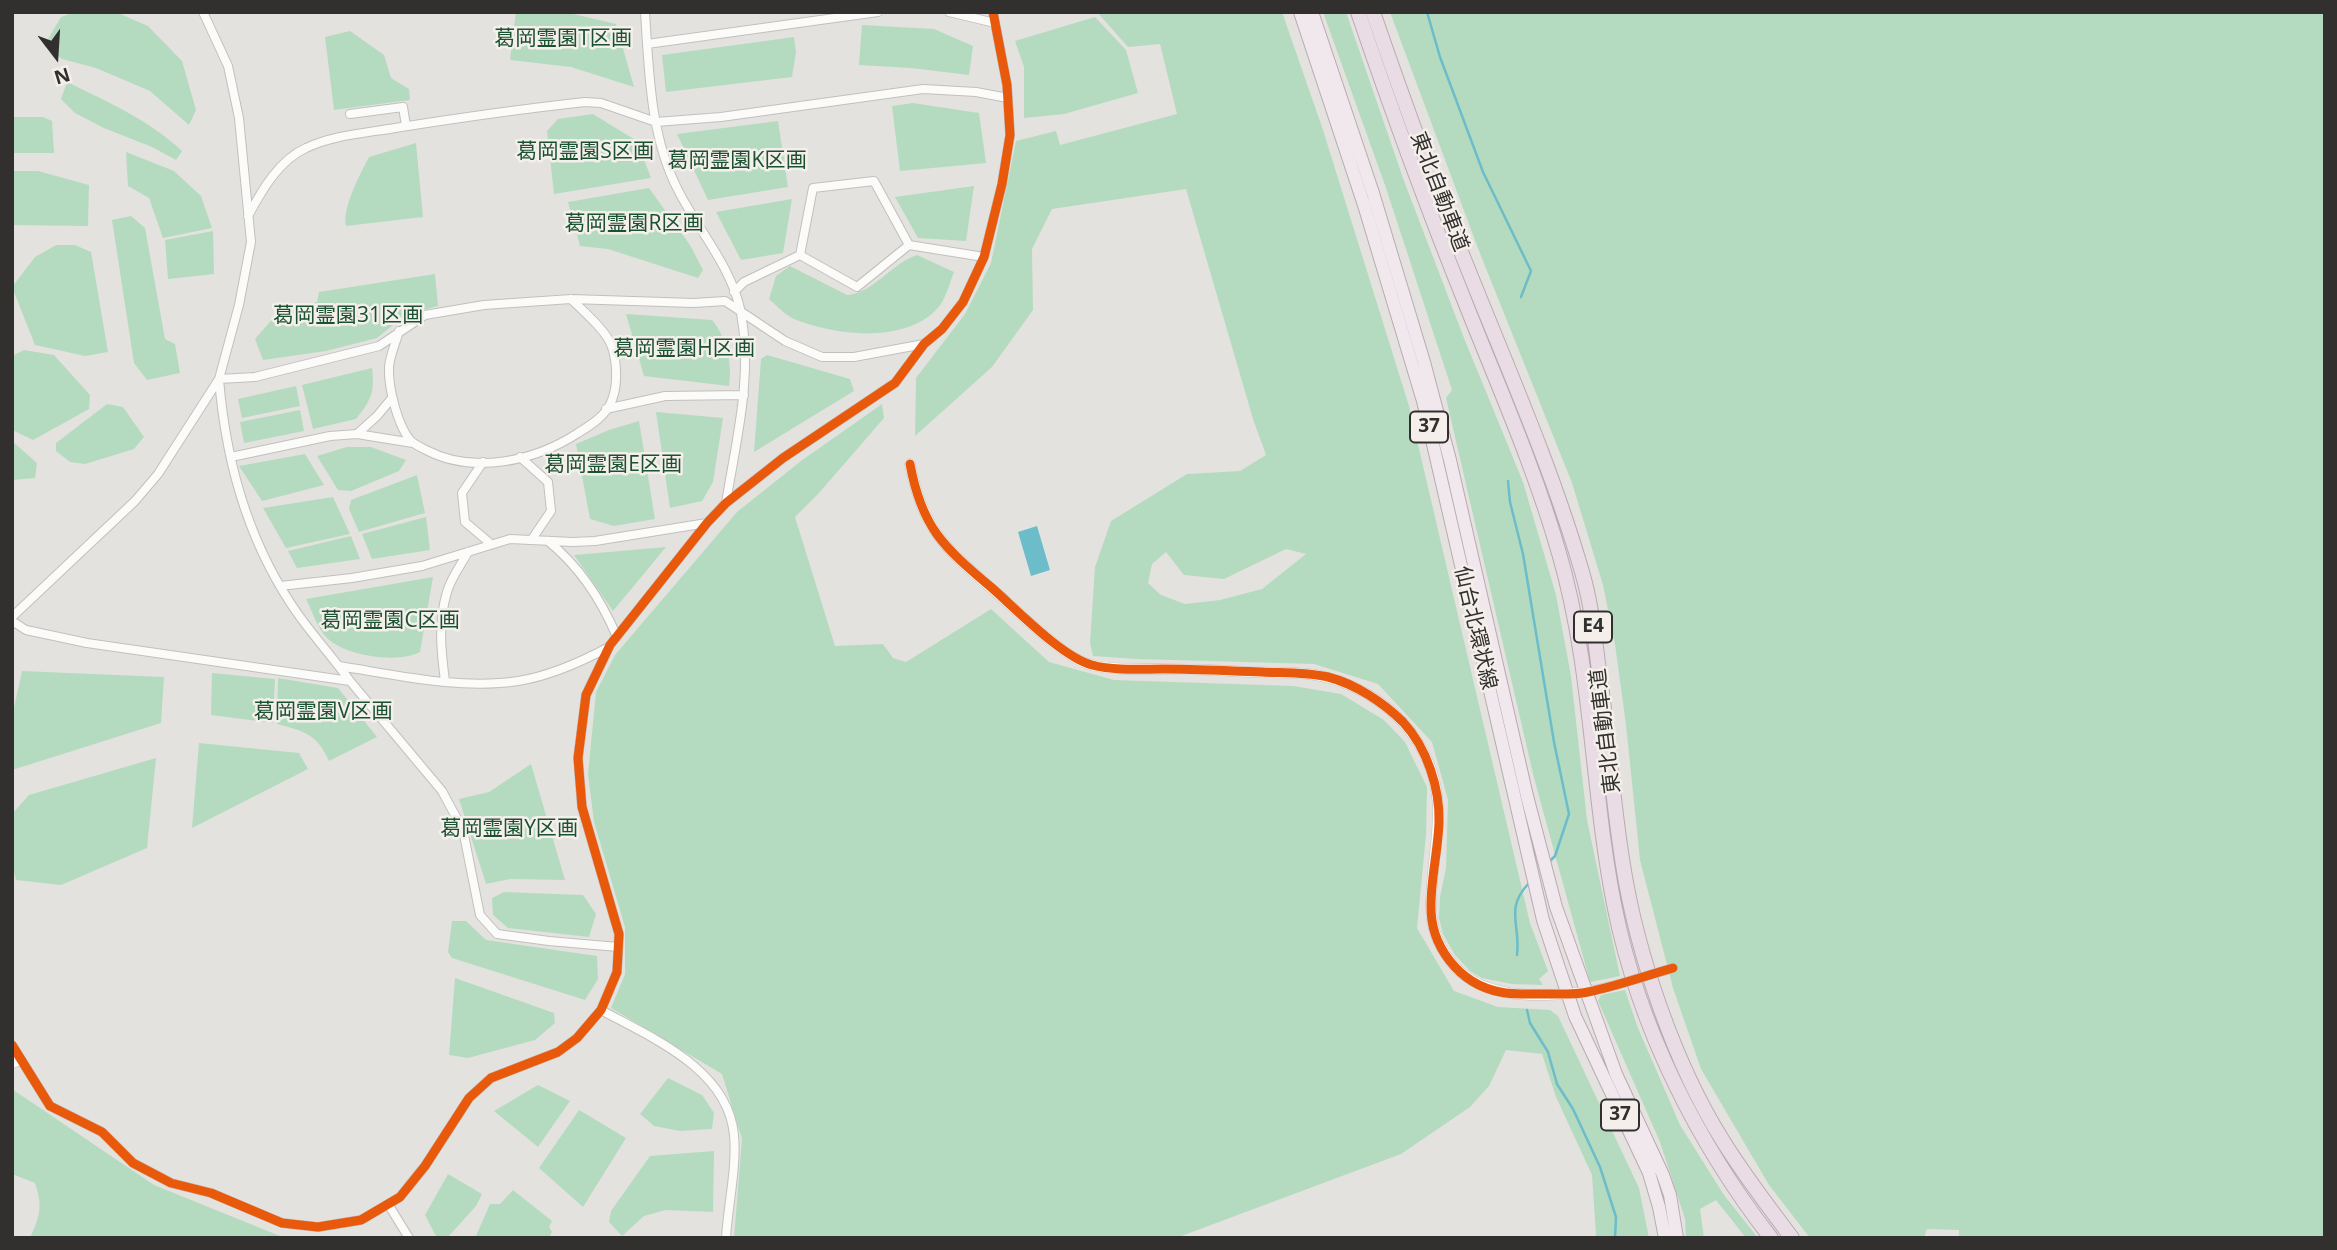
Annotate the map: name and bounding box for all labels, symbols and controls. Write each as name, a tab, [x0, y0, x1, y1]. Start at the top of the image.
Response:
north arrow	[21, 21, 91, 91]
park label: 葛岡霊園T区画	[494, 26, 632, 52]
text: N	[51, 61, 73, 91]
street label: 東北自動車道	[1405, 129, 1473, 255]
park label: 葛岡霊園S区画	[516, 139, 654, 165]
park label: 葛岡霊園K区画	[668, 148, 806, 174]
park label: 葛岡霊園R区画	[565, 211, 703, 237]
park label: 葛岡霊園31区画	[273, 303, 423, 329]
park label: 葛岡霊園H区画	[613, 336, 755, 362]
road number: 37	[1410, 412, 1448, 442]
park label: 葛岡霊園E区画	[544, 452, 682, 478]
street label: 仙台北環状線	[1449, 564, 1501, 692]
park label: 葛岡霊園C区画	[320, 608, 460, 634]
road number: E4	[1574, 612, 1612, 642]
street label: 東北自動車道	[1586, 667, 1626, 795]
park label: 葛岡霊園V区画	[254, 699, 392, 725]
park label: 葛岡霊園Y区画	[440, 816, 578, 842]
road number: 37	[1601, 1100, 1639, 1130]

